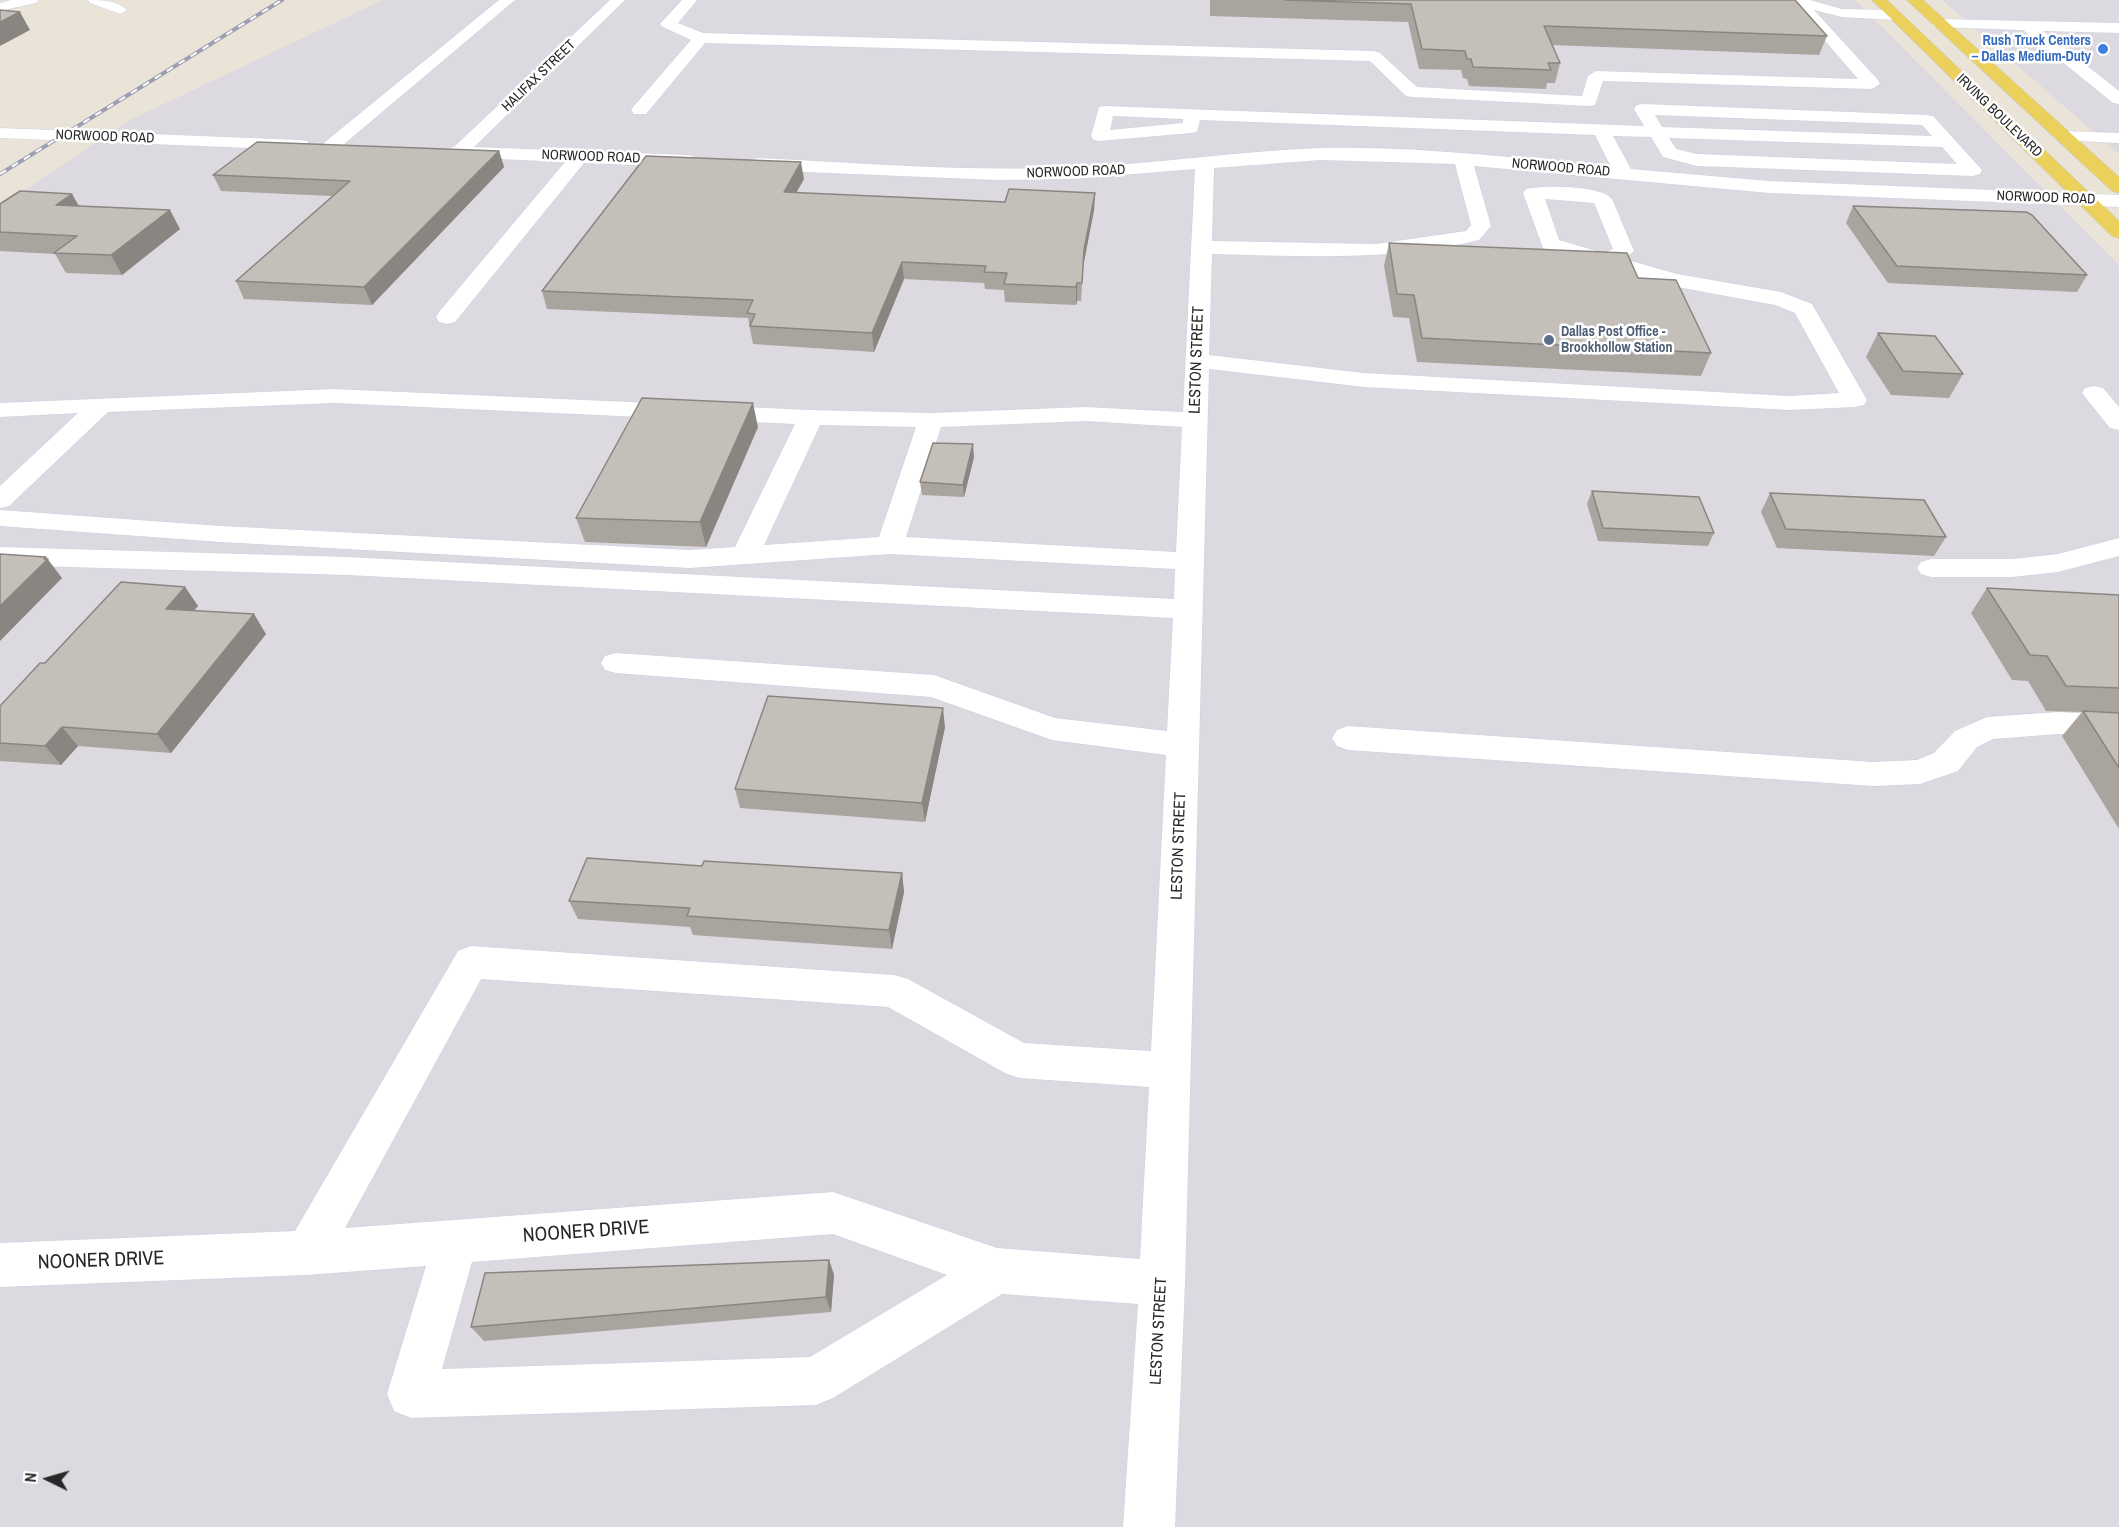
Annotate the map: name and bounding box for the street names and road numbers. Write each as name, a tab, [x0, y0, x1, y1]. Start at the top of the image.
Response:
street label: HALIFAX STREET	[499, 37, 579, 115]
street label: IRVING BOULEVARD	[1953, 71, 2045, 161]
street label: NORWOOD ROAD	[55, 127, 155, 147]
street label: NORWOOD ROAD	[541, 147, 641, 167]
street label: NORWOOD ROAD	[1511, 155, 1611, 181]
street label: NORWOOD ROAD	[1026, 162, 1126, 182]
street label: NORWOOD ROAD	[1996, 188, 2096, 208]
street label: LESTON STREET	[1186, 306, 1208, 414]
street label: LESTON STREET	[1168, 792, 1190, 900]
street label: NOONER DRIVE	[522, 1216, 650, 1248]
street label: NOONER DRIVE	[37, 1247, 165, 1275]
street label: LESTON STREET	[1147, 1277, 1171, 1385]

